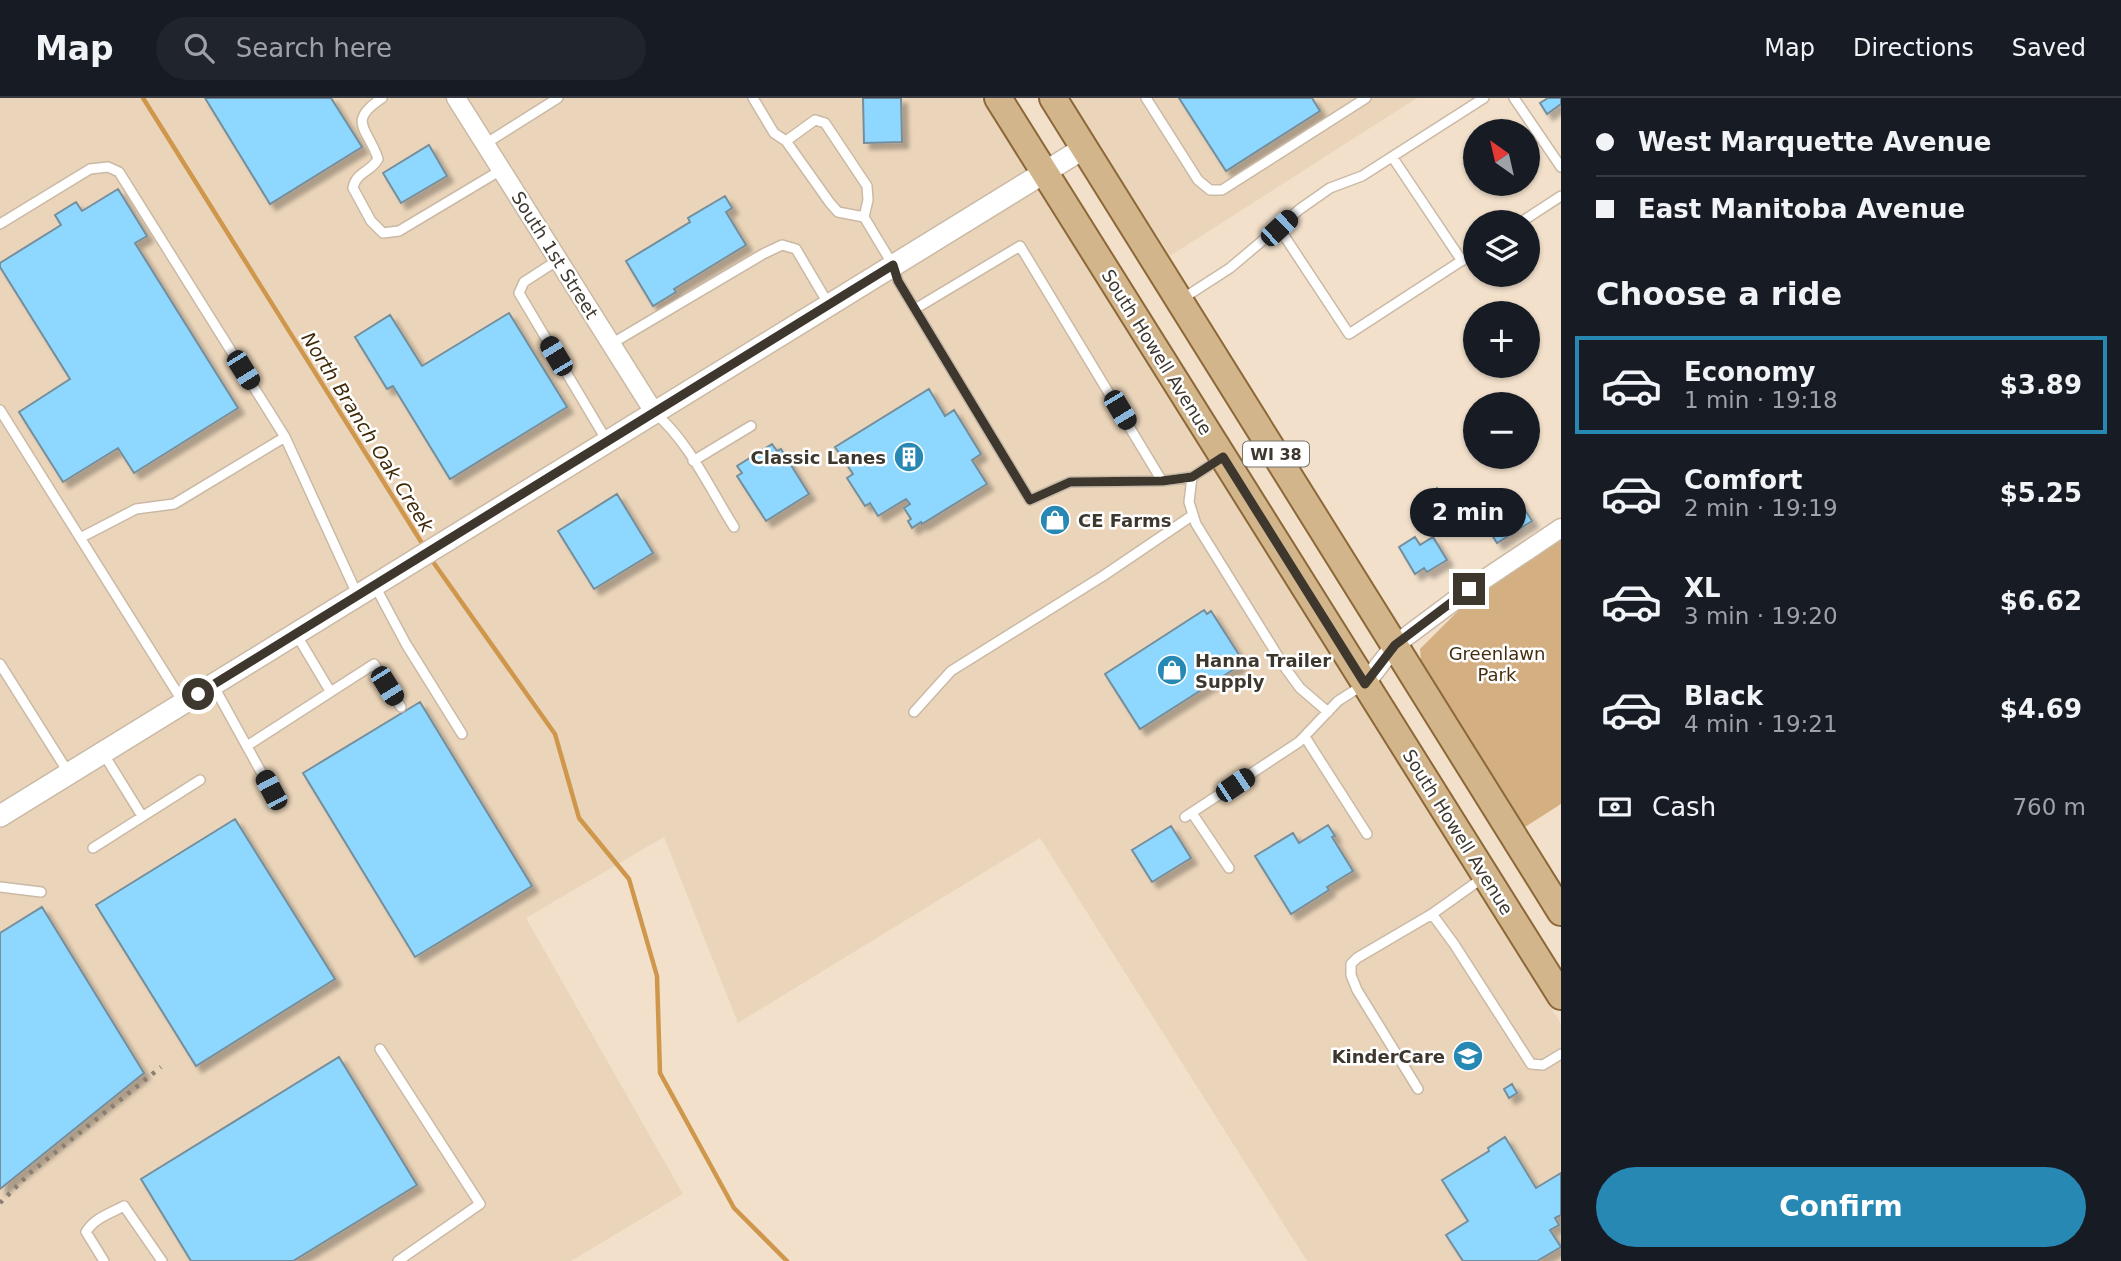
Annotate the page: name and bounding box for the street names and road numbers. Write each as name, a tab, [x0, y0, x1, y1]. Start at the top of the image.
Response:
street label: South 1st Street	[507, 187, 603, 323]
street label: South Howell Avenue	[1097, 265, 1217, 439]
road number: WI 38	[1243, 442, 1309, 466]
street label: South Howell Avenue	[1398, 745, 1518, 919]

